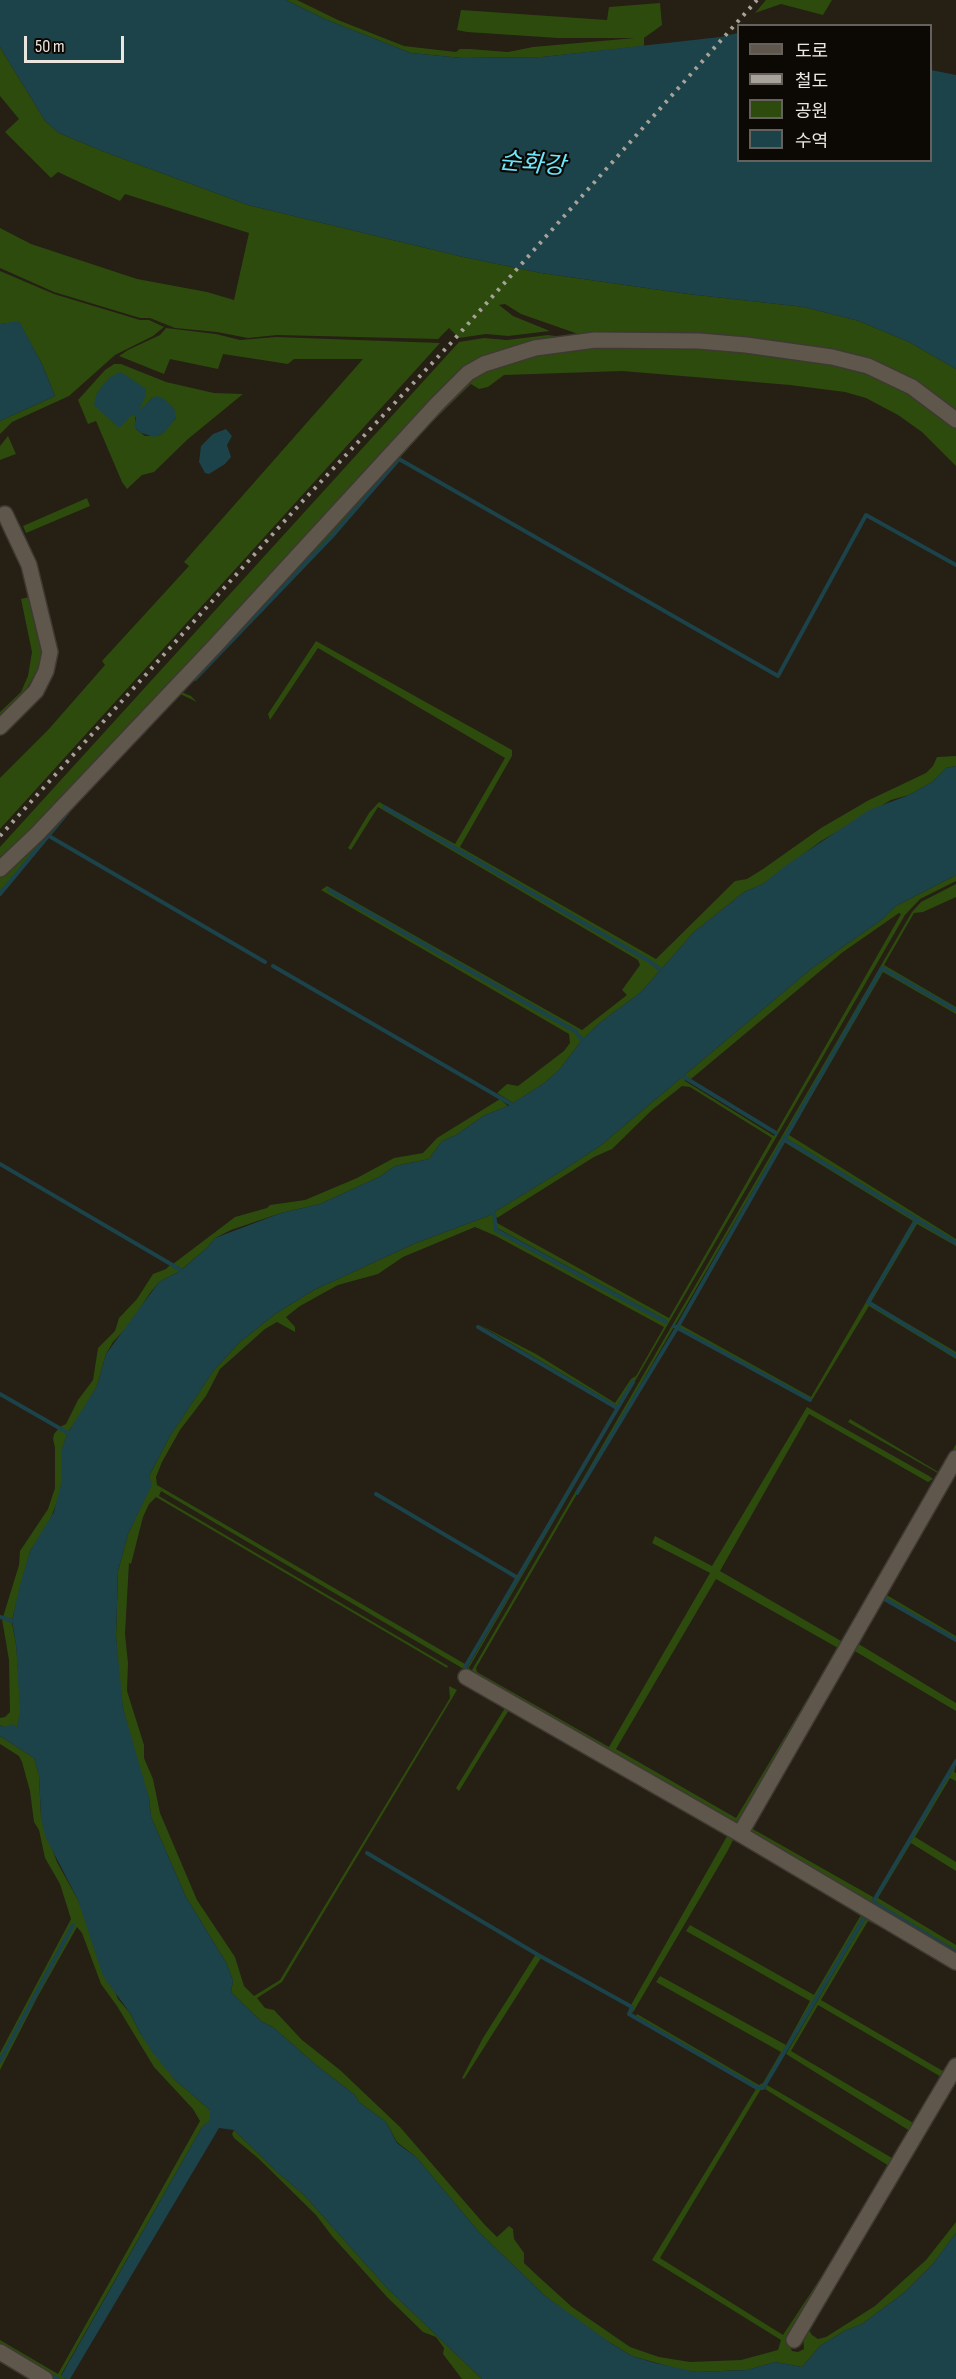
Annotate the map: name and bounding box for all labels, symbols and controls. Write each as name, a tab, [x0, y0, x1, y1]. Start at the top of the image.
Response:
scale bar	[27, 24, 128, 62]
legend	[737, 24, 932, 162]
text: 50 m	[35, 36, 65, 57]
text: 도로	[795, 41, 828, 62]
text: 철도	[795, 71, 828, 92]
text: 공원	[795, 101, 828, 122]
text: 수역	[795, 131, 828, 152]
water label: 순화강	[498, 148, 566, 182]

